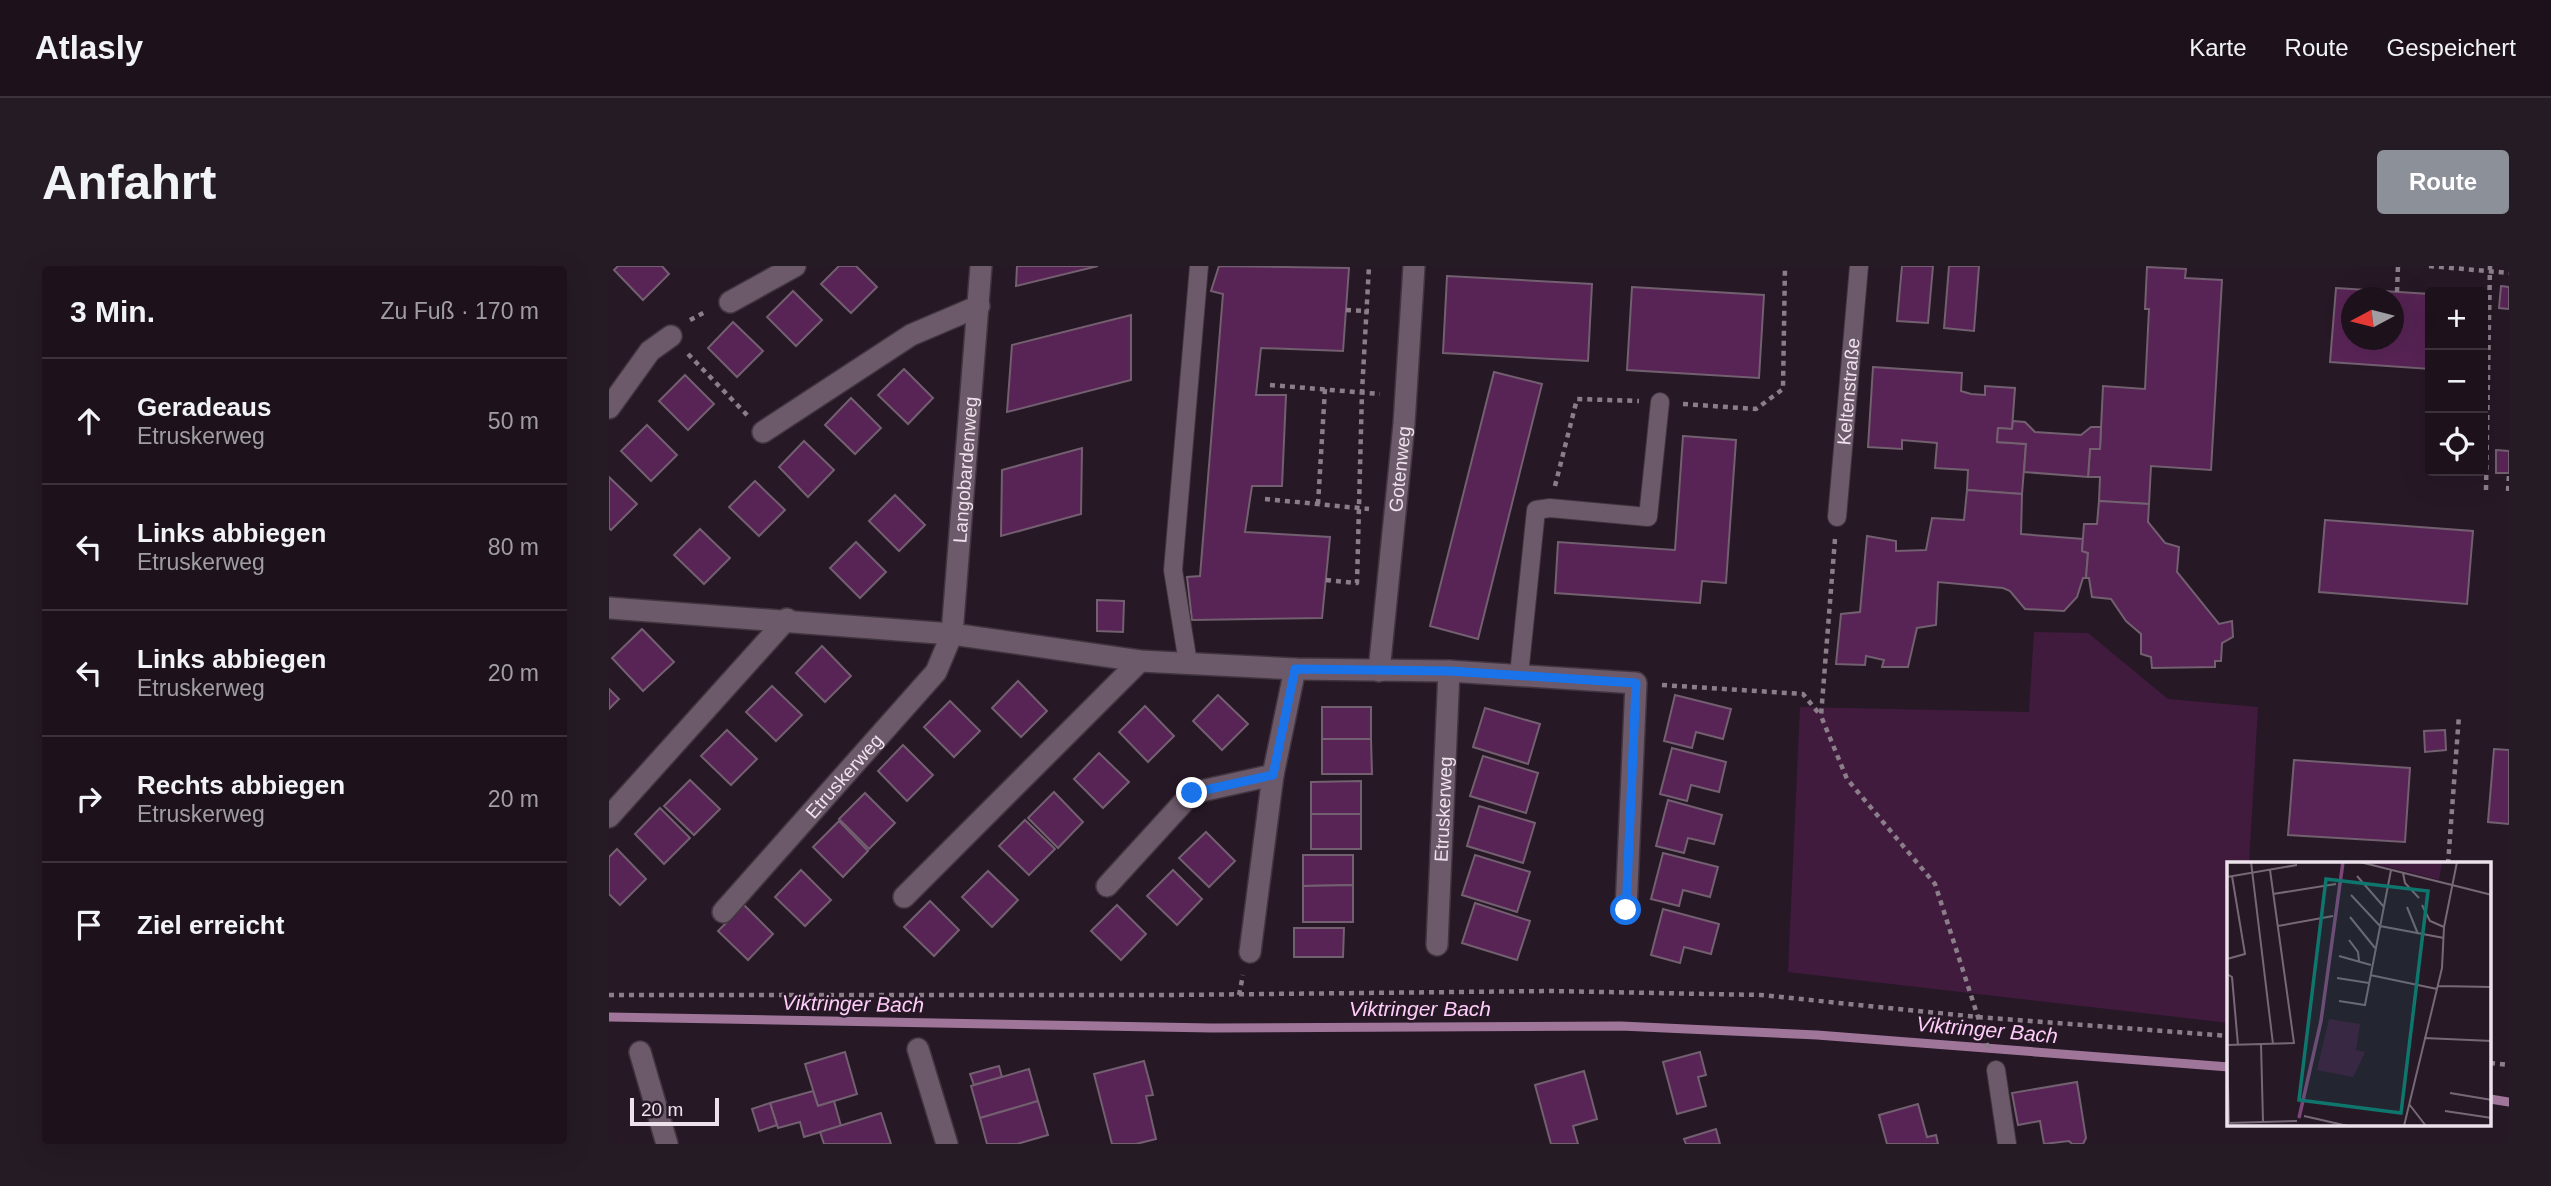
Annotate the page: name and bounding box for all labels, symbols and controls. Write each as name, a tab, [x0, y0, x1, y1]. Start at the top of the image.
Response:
text: Atlasly	[35, 29, 143, 66]
text: Karte	[2189, 34, 2247, 61]
text: Route	[2285, 34, 2349, 61]
text: Gespeichert	[2387, 34, 2516, 61]
button: Route	[2377, 150, 2509, 214]
text: Anfahrt	[42, 155, 216, 209]
north arrow	[2341, 287, 2404, 350]
map controls	[2425, 287, 2488, 476]
button: +	[2425, 287, 2488, 350]
text: 3 Min.	[70, 295, 155, 328]
text: Zu Fuß · 170 m	[381, 298, 539, 324]
street label: Keltenstraße	[1833, 337, 1864, 446]
button: −	[2425, 350, 2488, 413]
text: Geradeaus	[137, 392, 271, 422]
street label: Langobardenweg	[949, 396, 982, 544]
icon: ahead	[70, 402, 108, 440]
text: 50 m	[488, 408, 539, 434]
button: locate	[2425, 413, 2488, 476]
text: Etruskerweg	[137, 423, 265, 449]
street label: Gotenweg	[1385, 425, 1415, 513]
text: Links abbiegen	[137, 518, 326, 548]
icon: left	[70, 528, 108, 566]
text: 80 m	[488, 534, 539, 560]
text: Etruskerweg	[137, 549, 265, 575]
text: Links abbiegen	[137, 644, 326, 674]
icon: left	[70, 654, 108, 692]
text: 20 m	[488, 660, 539, 686]
text: Etruskerweg	[137, 675, 265, 701]
street label: Etruskerweg	[801, 730, 887, 823]
street label: Etruskerweg	[1431, 756, 1456, 862]
text: Rechts abbiegen	[137, 770, 345, 800]
route end	[1176, 777, 1207, 808]
icon: right	[70, 780, 108, 818]
text: 20 m	[488, 786, 539, 812]
text: Etruskerweg	[137, 801, 265, 827]
inset map	[2227, 862, 2491, 1126]
route start	[1610, 894, 1641, 925]
icon: arrive	[70, 906, 108, 944]
text: Ziel erreicht	[137, 910, 284, 940]
water label: Viktringer Bach	[782, 991, 924, 1016]
water label: Viktringer Bach	[1349, 997, 1491, 1020]
water label: Viktringer Bach	[1915, 1012, 2059, 1047]
scale bar	[630, 1095, 719, 1127]
text: 20 m	[641, 1099, 683, 1120]

